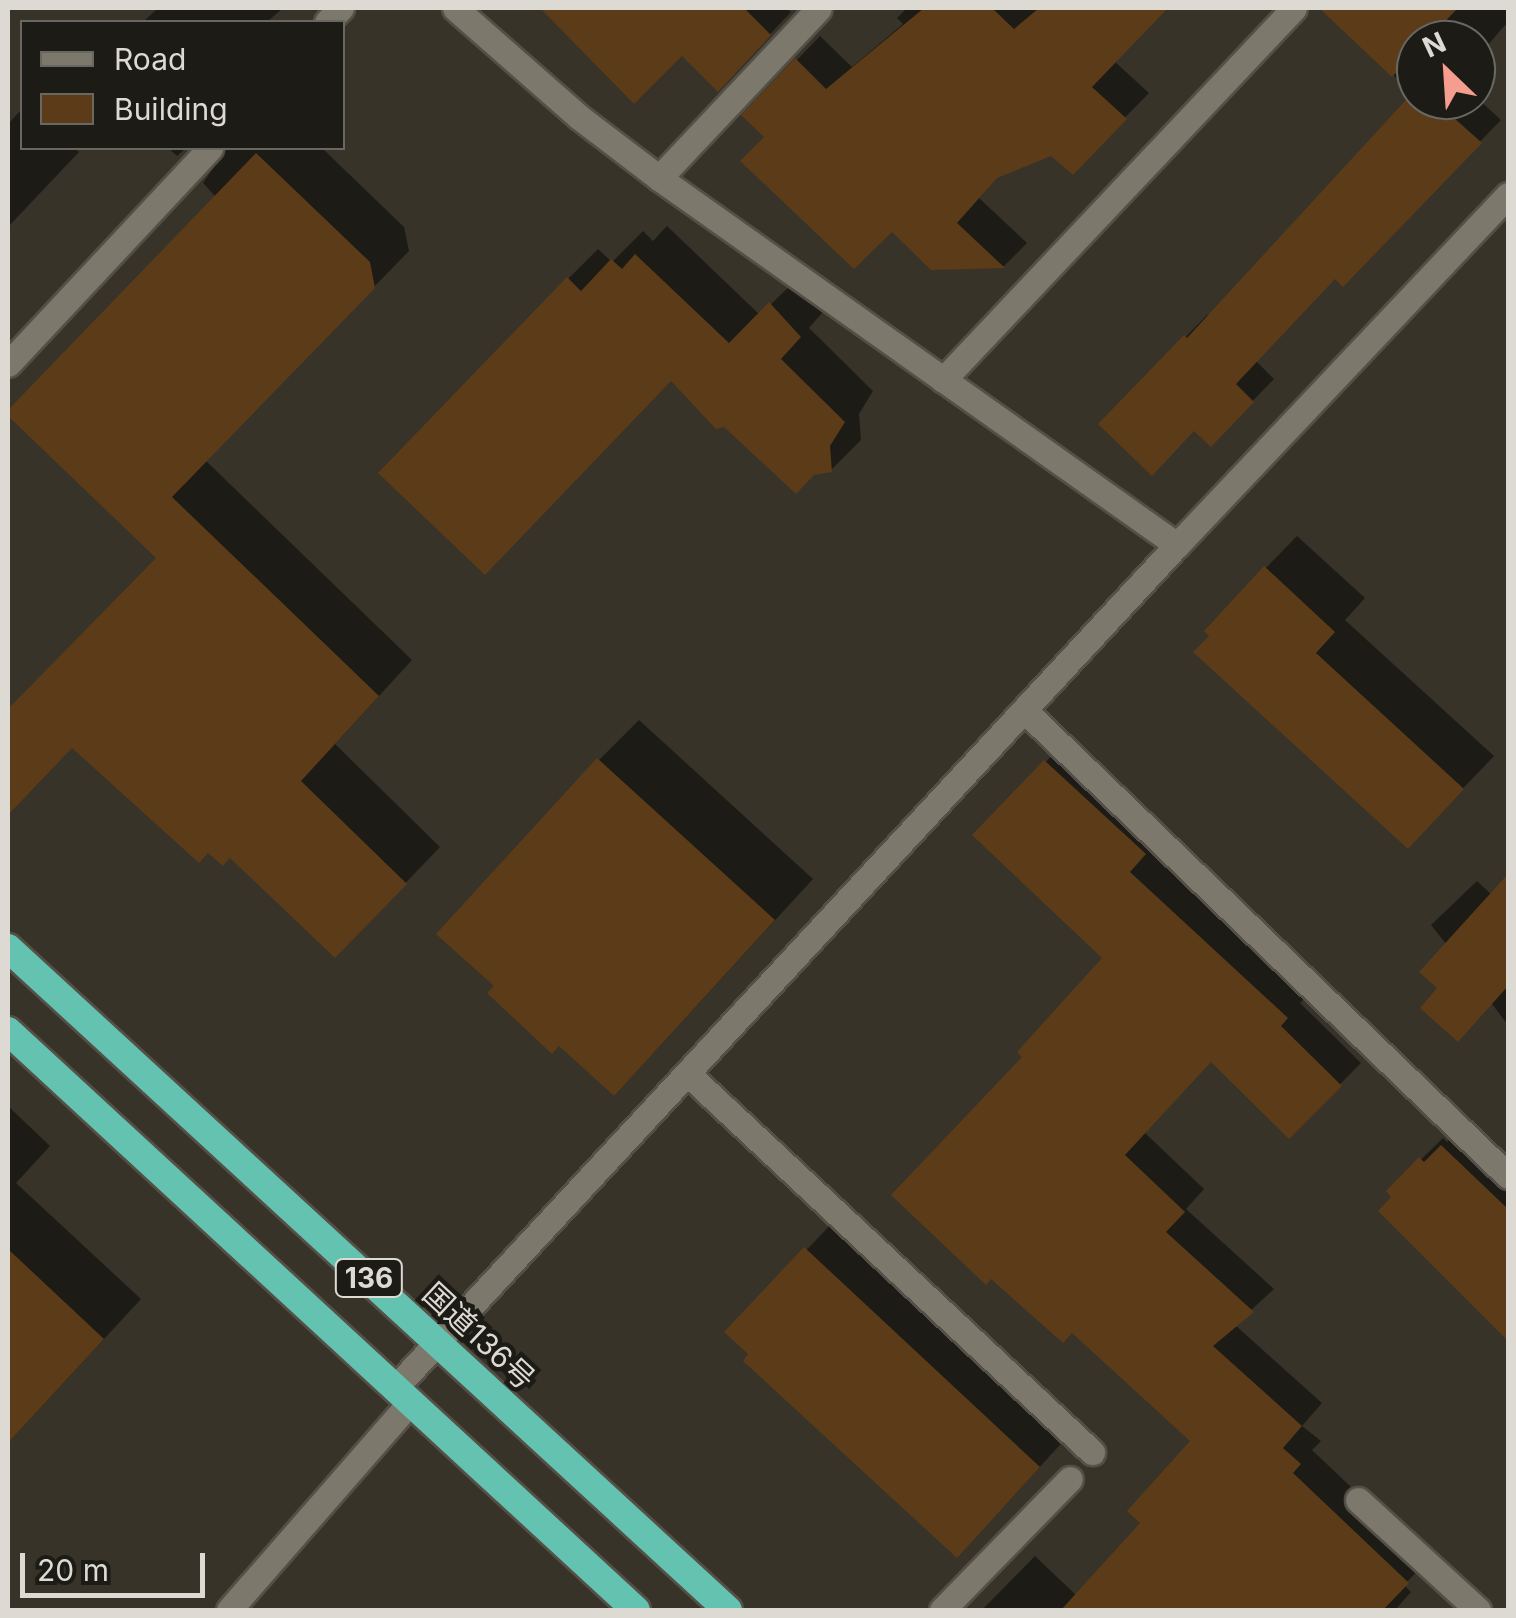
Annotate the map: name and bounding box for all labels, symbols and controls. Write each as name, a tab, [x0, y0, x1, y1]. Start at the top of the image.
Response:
legend	[20, 20, 345, 150]
north arrow	[1396, 20, 1496, 120]
text: N	[1417, 25, 1451, 65]
text: Road	[114, 41, 186, 77]
text: Building	[114, 91, 228, 127]
road number: 136	[334, 1255, 404, 1301]
street label: 国道136号	[416, 1275, 542, 1397]
scale bar	[25, 1533, 210, 1595]
text: 20 m	[37, 1552, 109, 1588]

